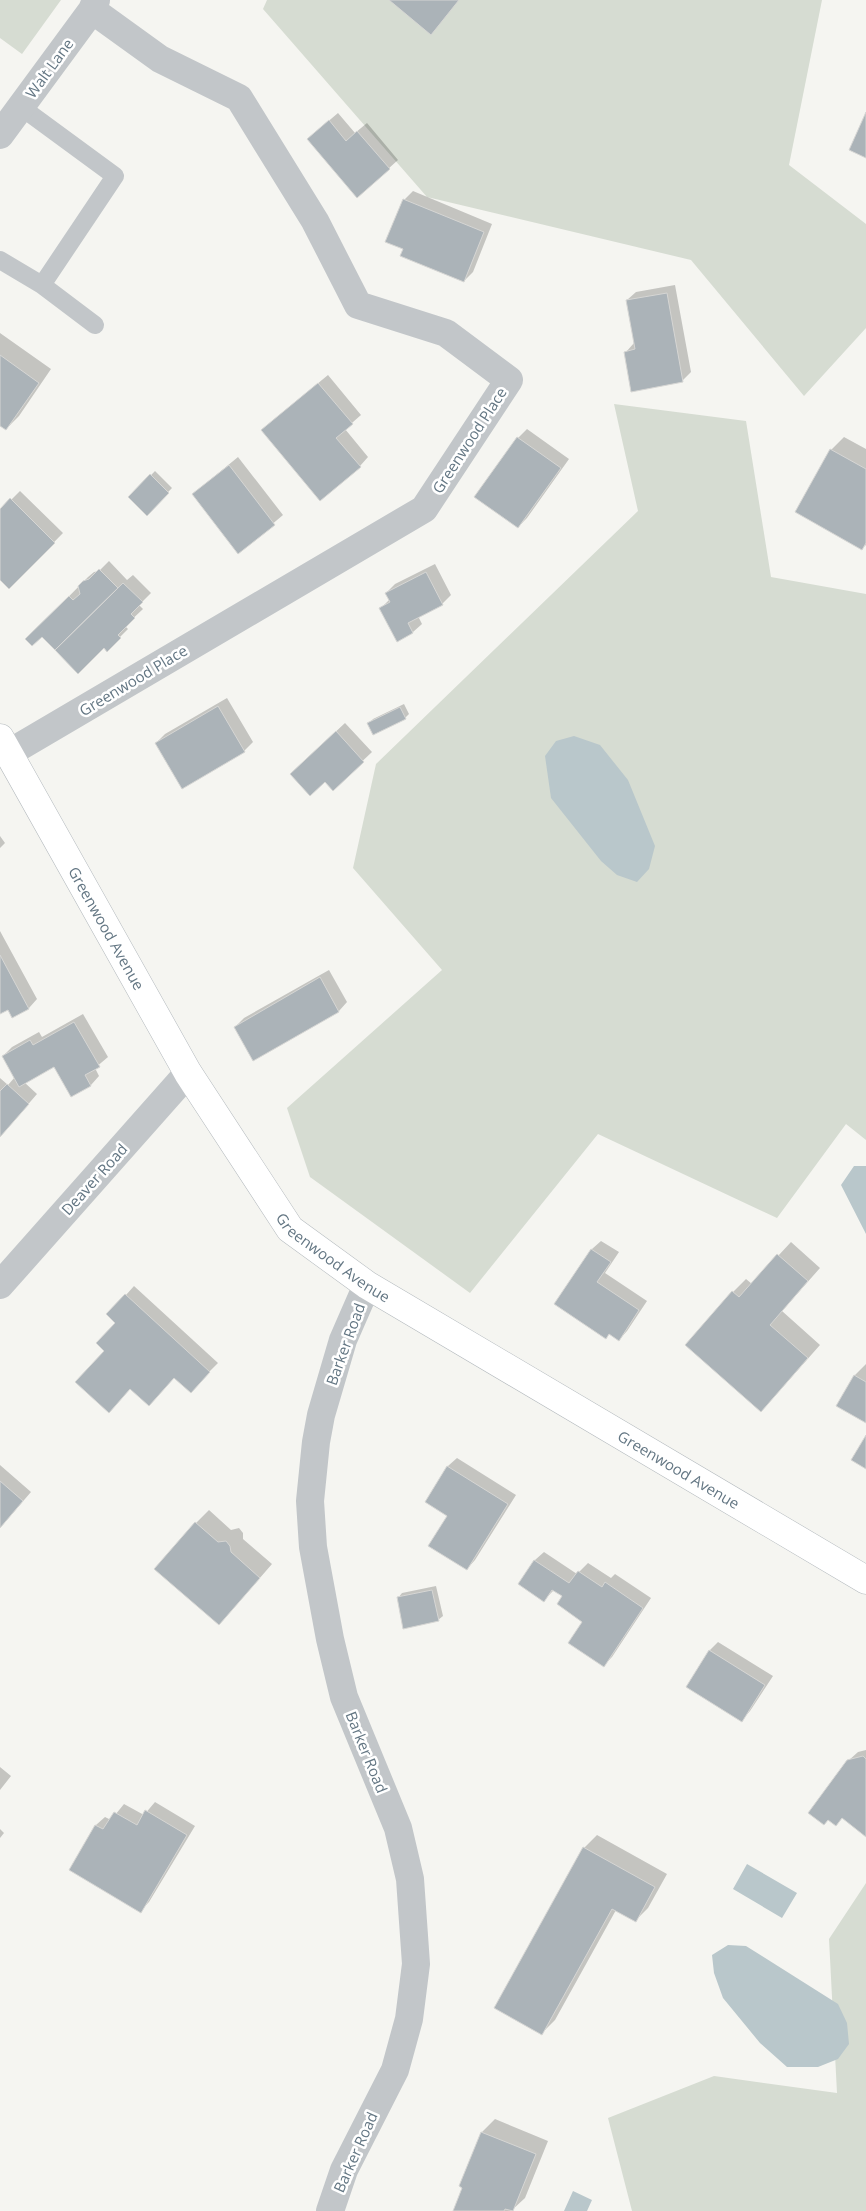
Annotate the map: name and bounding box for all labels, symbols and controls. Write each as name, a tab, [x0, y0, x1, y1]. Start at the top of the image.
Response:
street label: Walt Lane	[21, 34, 77, 102]
street label: Greenwood Place	[427, 383, 511, 497]
street label: Greenwood Place	[75, 640, 191, 720]
street label: Greenwood Avenue	[64, 863, 149, 993]
street label: Deaver Road	[57, 1139, 131, 1219]
street label: Greenwood Avenue	[272, 1209, 394, 1307]
street label: Barker Road	[321, 1300, 369, 1388]
street label: Greenwood Avenue	[614, 1426, 743, 1513]
street label: Barker Road	[342, 1708, 392, 1796]
street label: Barker Road	[328, 2109, 382, 2195]

